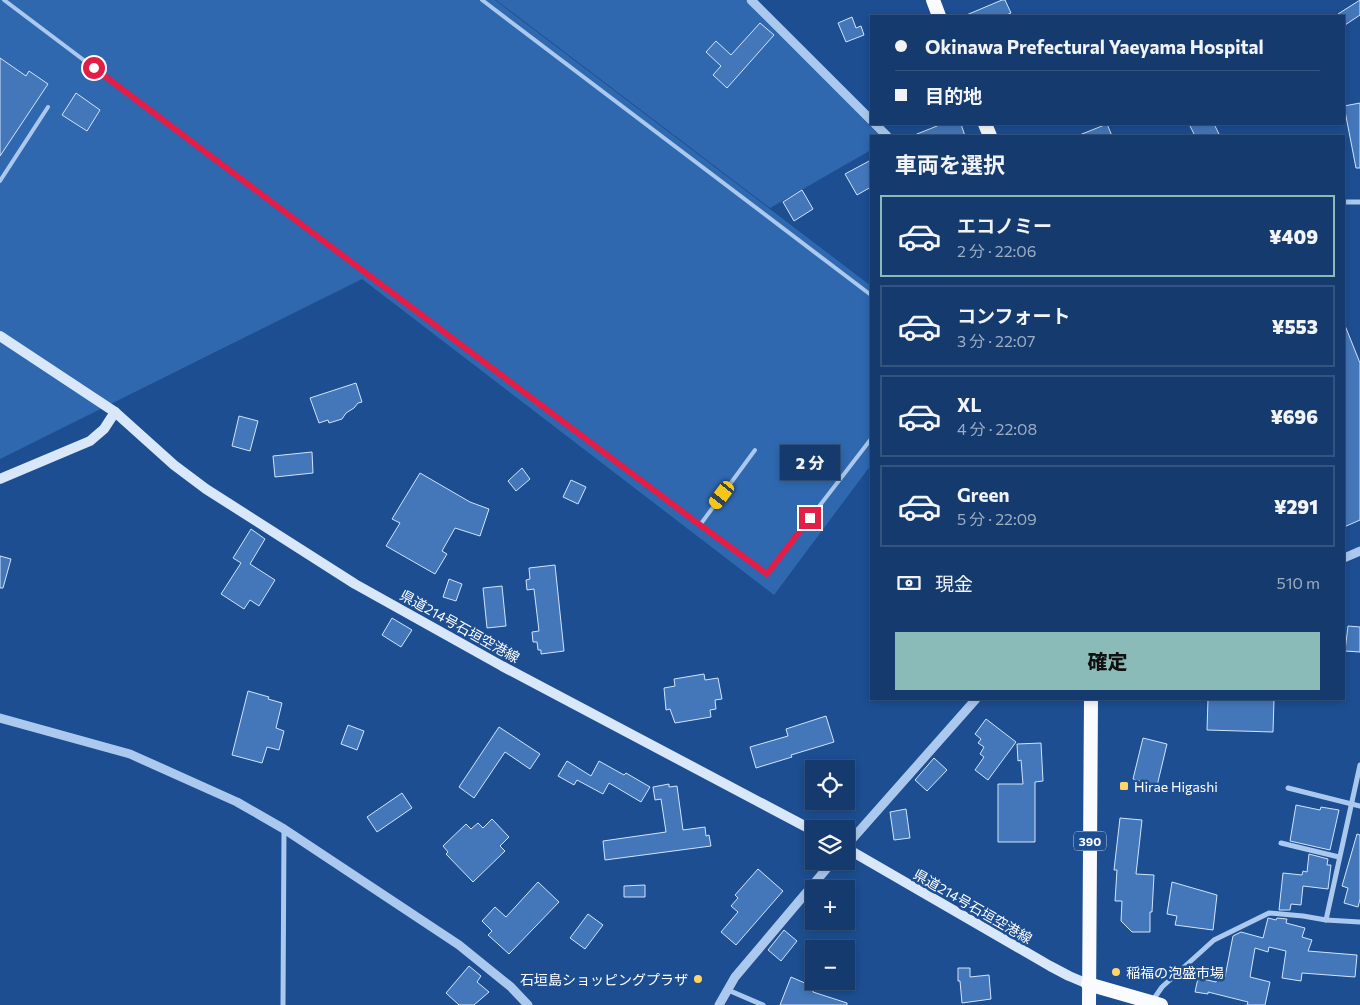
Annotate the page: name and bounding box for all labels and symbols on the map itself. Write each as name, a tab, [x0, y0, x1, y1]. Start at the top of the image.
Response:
route start	[83, 57, 105, 79]
callout: 2 分	[780, 446, 840, 480]
car	[706, 479, 737, 511]
route end	[799, 507, 821, 529]
street label: 県道214号石垣空港線	[397, 586, 523, 666]
place label: Hirae Higashi	[1134, 778, 1218, 795]
marker: Hirae Higashi	[1118, 780, 1130, 792]
road number: 390	[1074, 831, 1106, 850]
street label: 県道214号石垣空港線	[911, 865, 1035, 947]
place label: 稲福の泡盛市場	[1126, 964, 1224, 981]
marker: 稲福の泡盛市場	[1110, 966, 1122, 978]
place label: 石垣島ショッピングプラザ	[520, 971, 688, 988]
marker: 石垣島ショッピングプラザ	[692, 973, 704, 985]

